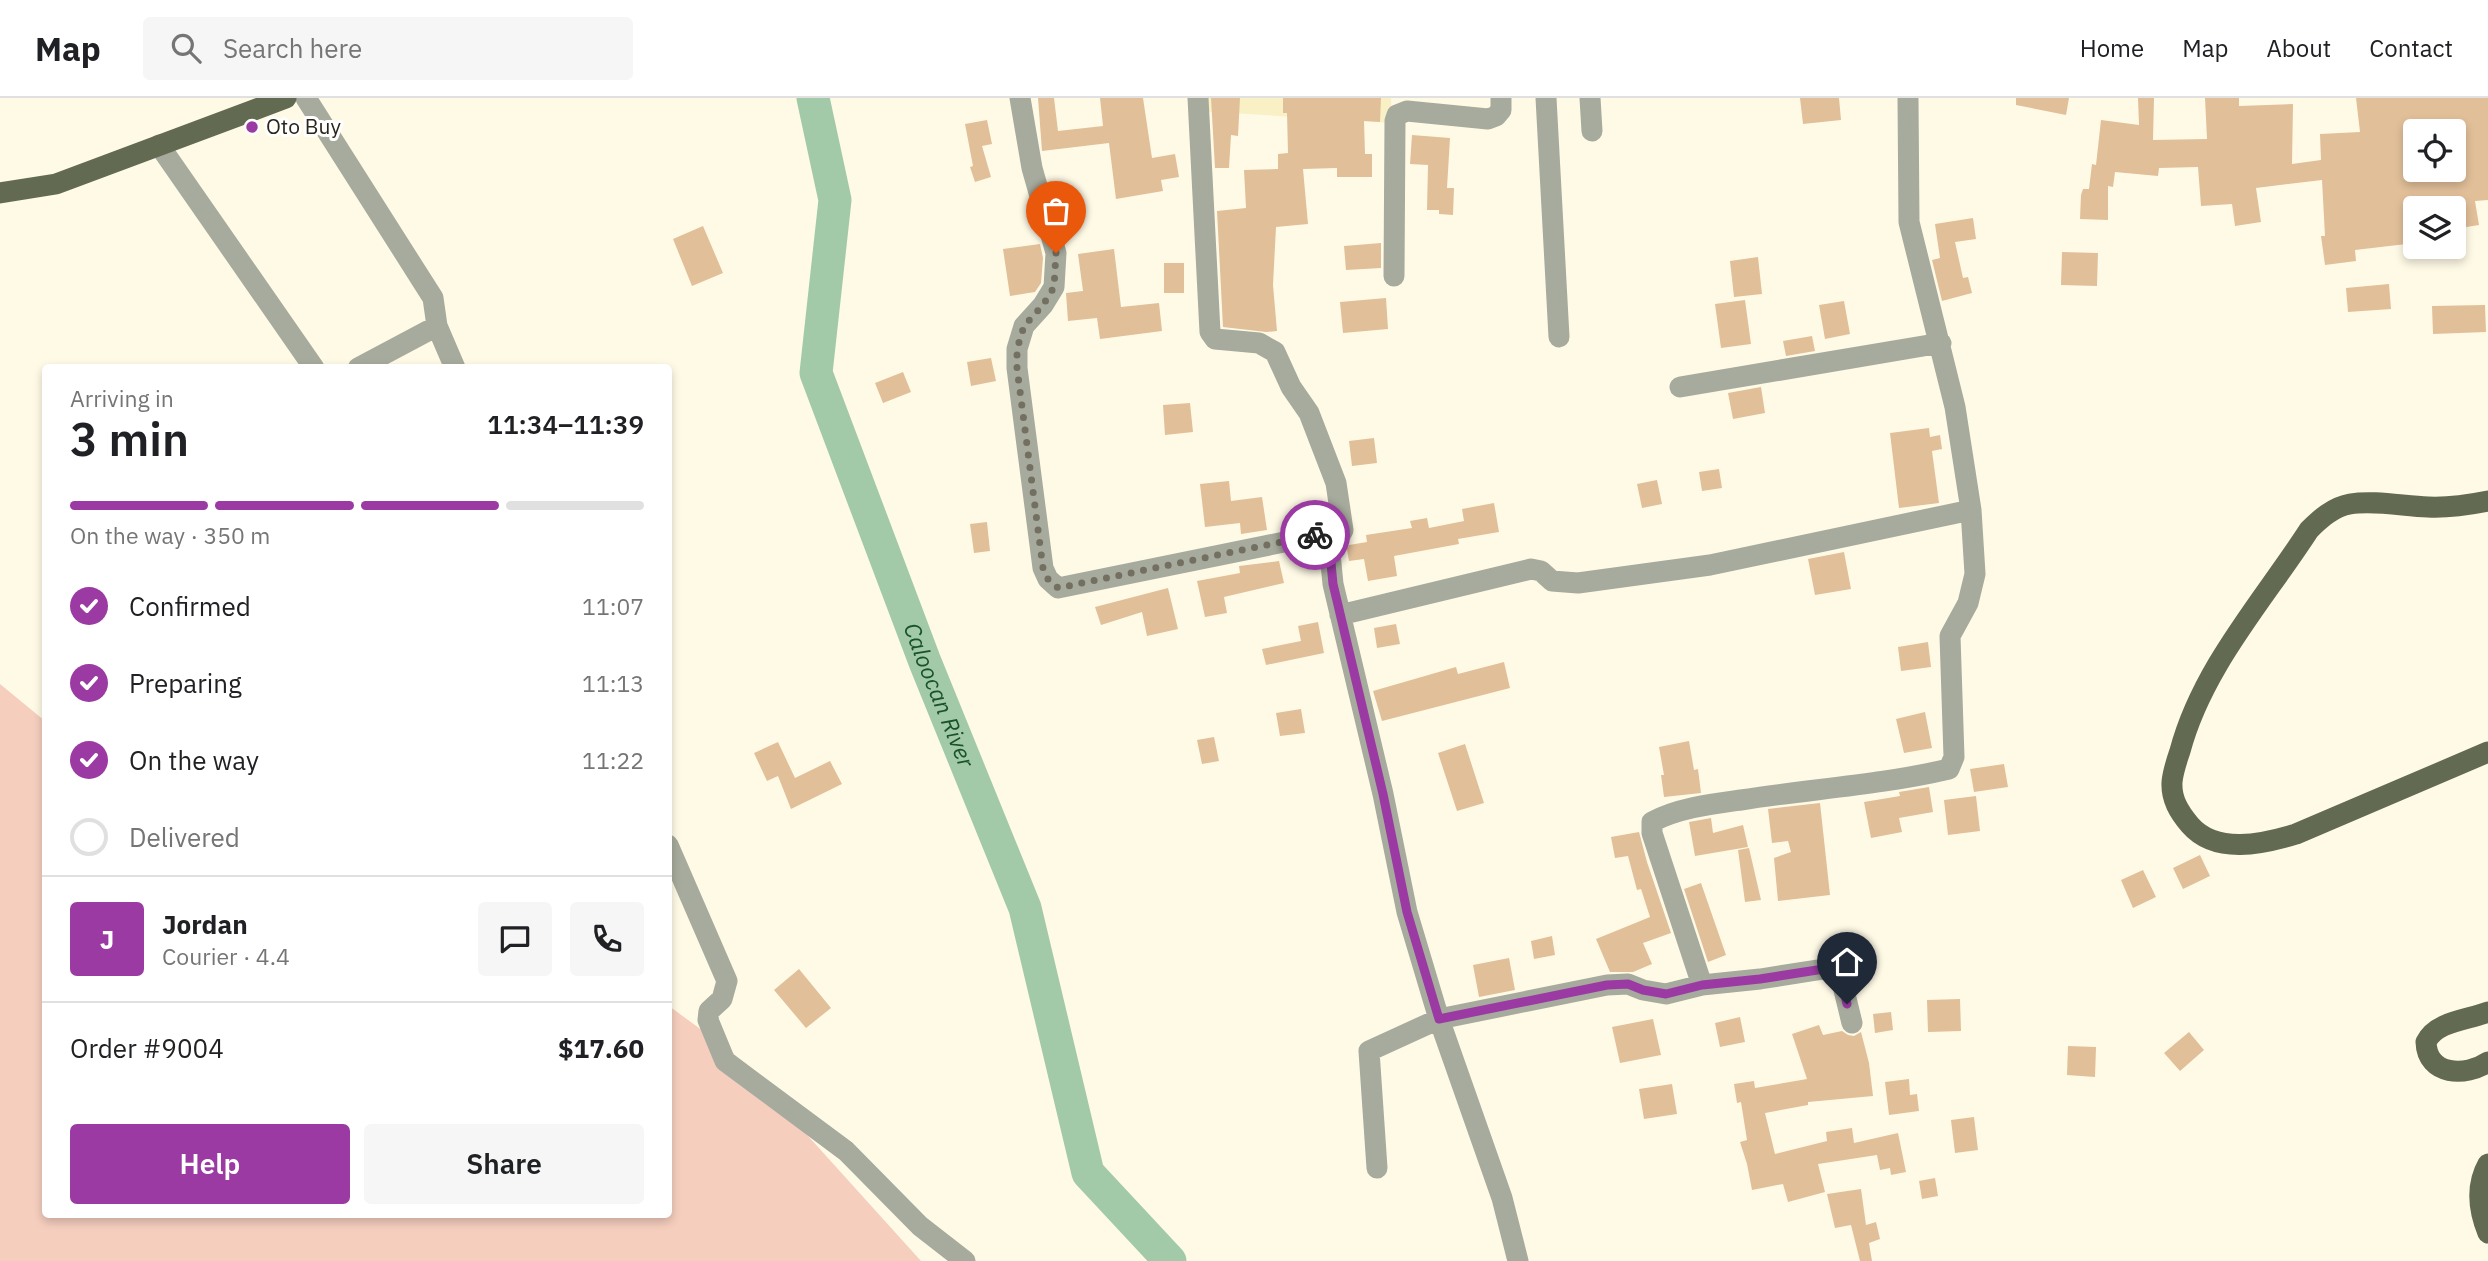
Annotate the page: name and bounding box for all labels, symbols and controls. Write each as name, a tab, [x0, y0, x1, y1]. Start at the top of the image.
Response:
search box	[143, 17, 633, 80]
text: Map	[35, 27, 101, 70]
icon: search	[167, 29, 205, 67]
text: Search here	[223, 31, 362, 65]
text: Home	[2080, 32, 2144, 64]
text: Map	[2182, 32, 2228, 64]
text: About	[2266, 32, 2331, 64]
text: Contact	[2369, 32, 2453, 64]
place label: Oto Buy	[266, 112, 342, 140]
marker: Oto Buy	[244, 119, 260, 135]
map controls	[2403, 119, 2466, 259]
button: locate	[2403, 119, 2466, 182]
pin	[1026, 181, 1086, 253]
icon: bag	[1037, 192, 1075, 230]
button: layers	[2403, 196, 2466, 259]
text: Arriving in	[70, 383, 174, 413]
text: 11:34–11:39	[487, 407, 644, 441]
text: 3 min	[70, 409, 189, 469]
courier	[1280, 500, 1350, 570]
icon: bike	[1296, 516, 1334, 554]
text: On the way · 350 m	[70, 520, 270, 550]
icon: check	[70, 587, 108, 625]
text: Confirmed	[129, 589, 251, 623]
text: 11:07	[582, 591, 644, 621]
water label: Caloocan River	[898, 618, 982, 772]
icon: check	[70, 664, 108, 702]
text: Preparing	[129, 666, 242, 700]
text: 11:13	[582, 668, 644, 698]
icon: check	[70, 741, 108, 779]
text: On the way	[129, 743, 259, 777]
text: 11:22	[582, 745, 644, 775]
text: Delivered	[129, 820, 240, 854]
button: chat	[478, 902, 552, 976]
button: phone	[570, 902, 644, 976]
text: Jordan	[162, 907, 248, 941]
text: J	[100, 922, 114, 956]
pin	[1817, 932, 1877, 1004]
text: Courier · 4.4	[162, 941, 290, 971]
icon: home	[1828, 943, 1866, 981]
text: Order #9004	[70, 1031, 224, 1065]
text: $17.60	[558, 1031, 644, 1065]
button: Help	[70, 1124, 350, 1204]
button: Share	[364, 1124, 644, 1204]

